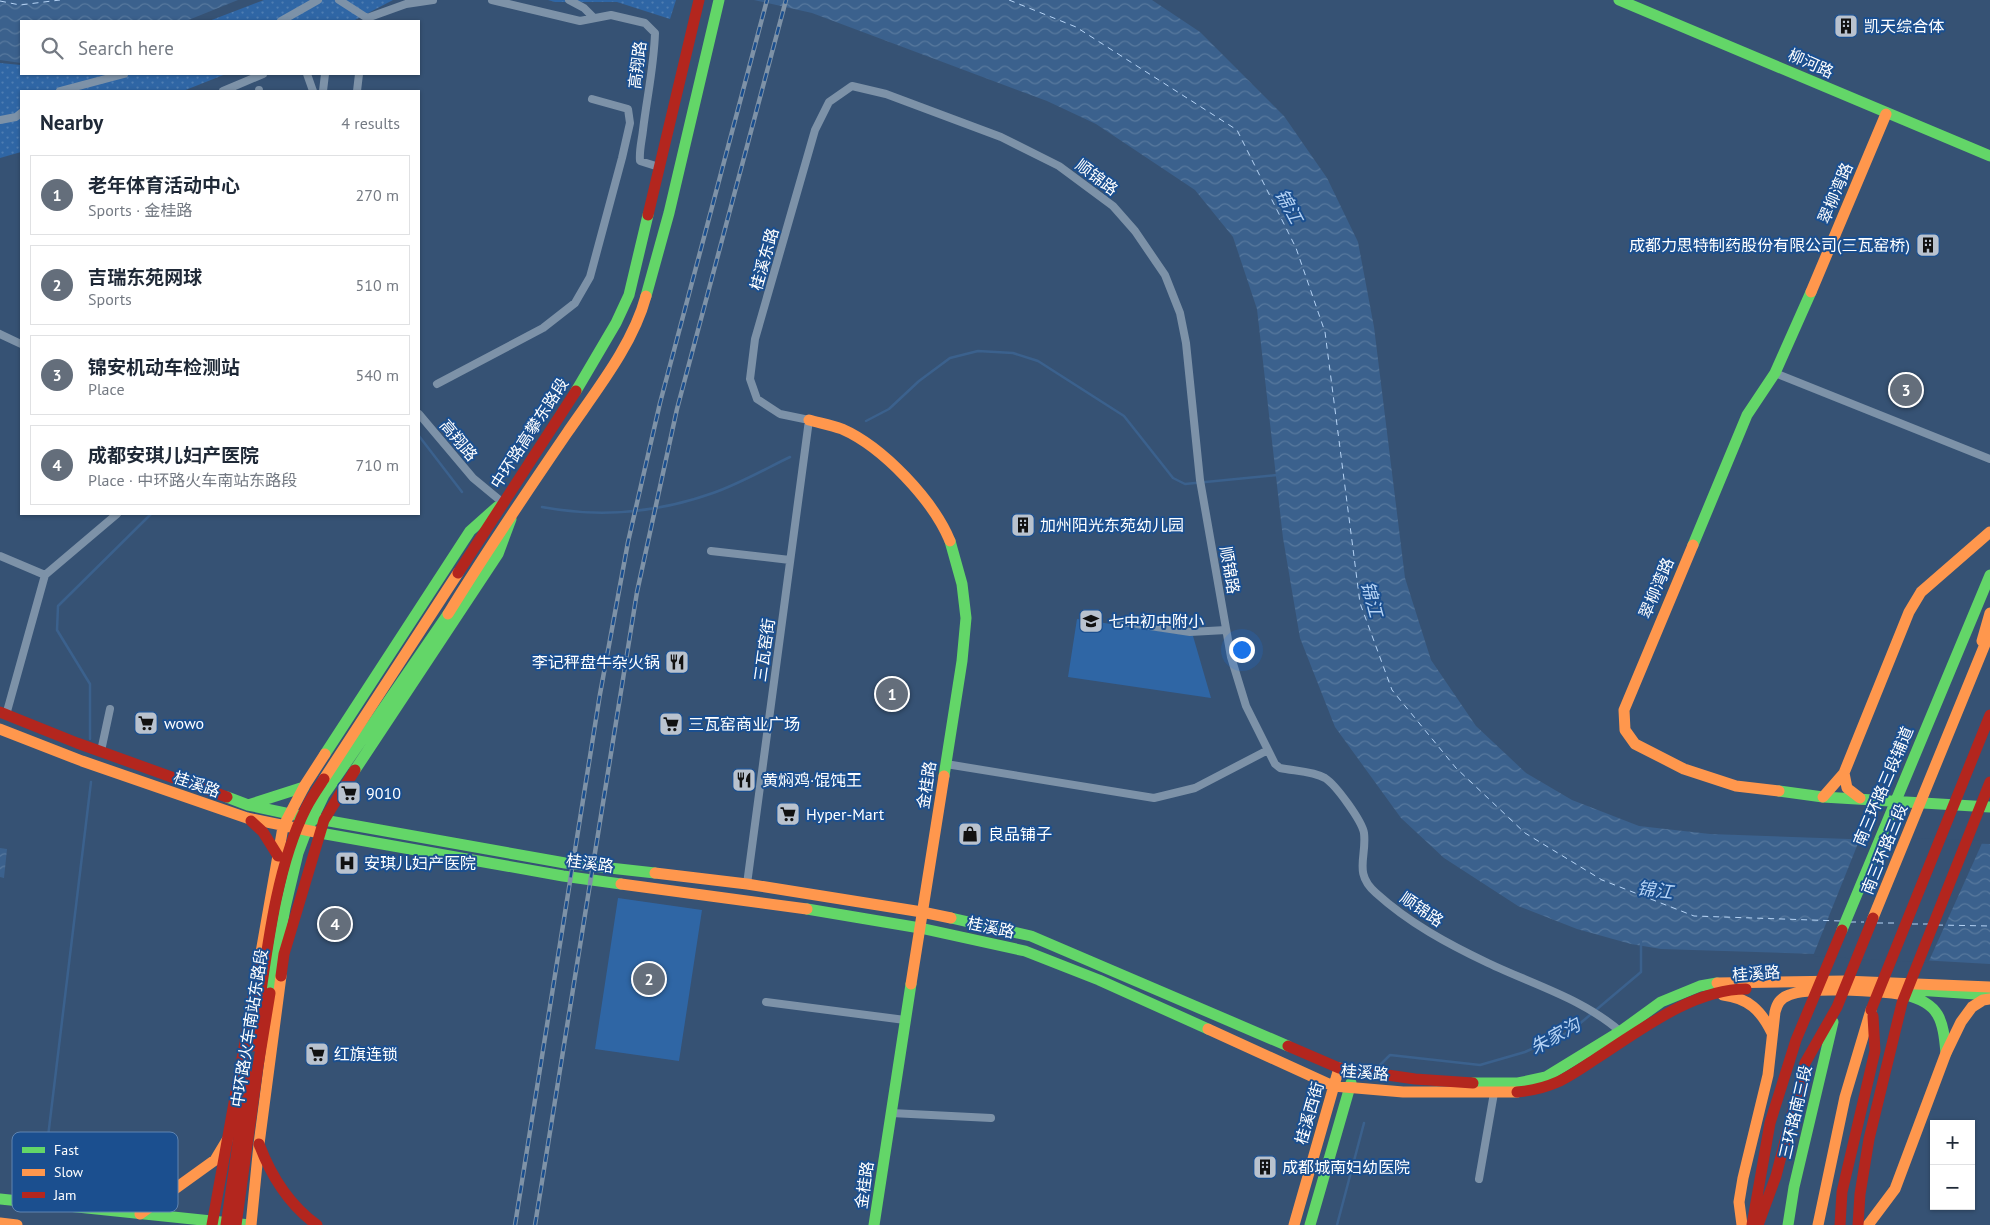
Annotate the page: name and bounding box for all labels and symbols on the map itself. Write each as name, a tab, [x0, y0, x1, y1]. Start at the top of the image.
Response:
building icon: 凯天综合体	[1833, 13, 1859, 39]
place label: 凯天综合体	[1864, 16, 1944, 36]
street label: 高翔路	[624, 40, 650, 90]
street label: 柳河路	[1785, 44, 1837, 82]
street label: 顺锦路	[1072, 155, 1122, 199]
street label: 翠柳湾路	[1813, 160, 1857, 226]
water label: 锦江	[1270, 185, 1309, 229]
street label: 桂溪东路	[746, 225, 782, 293]
building icon: 成都力思特制药股份有限公司(三瓦窑桥)	[1915, 232, 1941, 258]
place label: 成都力思特制药股份有限公司(三瓦窑桥)	[1629, 235, 1910, 255]
pin: 3	[1890, 371, 1922, 409]
street label: 中环路高攀东路段	[486, 374, 572, 492]
street label: 高翔路	[436, 415, 482, 465]
building icon: 加州阳光东苑幼儿园	[1010, 512, 1036, 538]
place label: 加州阳光东苑幼儿园	[1040, 515, 1184, 535]
street label: 顺锦路	[1216, 545, 1244, 595]
street label: 翠柳湾路	[1634, 555, 1678, 621]
water label: 锦江	[1356, 579, 1388, 621]
school or university icon: 七中初中附小	[1078, 608, 1104, 634]
place label: 七中初中附小	[1108, 611, 1204, 631]
street label: 三瓦窑街	[750, 617, 778, 683]
your location	[1229, 637, 1255, 663]
restaurant icon: 李记秤盘牛杂火锅	[664, 649, 690, 675]
place label: 李记秤盘牛杂火锅	[532, 652, 660, 672]
pin: 1	[876, 675, 908, 713]
supermarket icon: wowo	[133, 710, 159, 736]
supermarket icon: 三瓦窑商业广场	[658, 711, 684, 737]
place label: wowo	[164, 713, 204, 733]
place label: 三瓦窑商业广场	[688, 714, 800, 734]
street label: 南三环路三段辅道	[1849, 723, 1917, 849]
street label: 金桂路	[912, 760, 940, 810]
street label: 桂溪路	[171, 767, 223, 801]
restaurant icon: 黄焖鸡·馄饨王	[731, 767, 757, 793]
place label: 黄焖鸡·馄饨王	[762, 770, 862, 790]
supermarket icon: 9010	[336, 780, 362, 806]
place label: 9010	[366, 783, 401, 803]
supermarket icon: Hyper-Mart	[775, 801, 801, 827]
street label: 南三环路三段	[1857, 801, 1911, 897]
place label: Hyper-Mart	[806, 804, 885, 824]
shop icon: 良品铺子	[957, 821, 983, 847]
place label: 良品铺子	[988, 824, 1052, 844]
hospital icon: 安琪儿妇产医院	[334, 850, 360, 876]
street label: 桂溪路	[565, 850, 615, 876]
place label: 安琪儿妇产医院	[364, 853, 476, 873]
water label: 锦江	[1636, 876, 1676, 904]
street label: 顺锦路	[1397, 887, 1447, 931]
pin: 4	[319, 905, 351, 943]
street label: 桂溪路	[965, 912, 1017, 942]
street label: 中环路火车南站东路段	[227, 947, 271, 1109]
pin: 2	[633, 960, 665, 998]
street label: 桂溪路	[1731, 961, 1781, 985]
water label: 朱家沟	[1526, 1012, 1586, 1059]
supermarket icon: 红旗连锁	[304, 1041, 330, 1067]
place label: 红旗连锁	[334, 1044, 398, 1064]
street label: 桂溪路	[1340, 1060, 1390, 1084]
street label: 三环路南三段	[1774, 1063, 1816, 1161]
street label: 桂溪西街	[1291, 1079, 1327, 1147]
legend	[12, 1132, 178, 1212]
text: Fast	[54, 1141, 79, 1159]
building icon: 成都城南妇幼医院	[1252, 1154, 1278, 1180]
place label: 成都城南妇幼医院	[1282, 1157, 1410, 1177]
street label: 金桂路	[851, 1160, 877, 1210]
text: Slow	[54, 1163, 84, 1181]
text: Jam	[53, 1186, 76, 1204]

